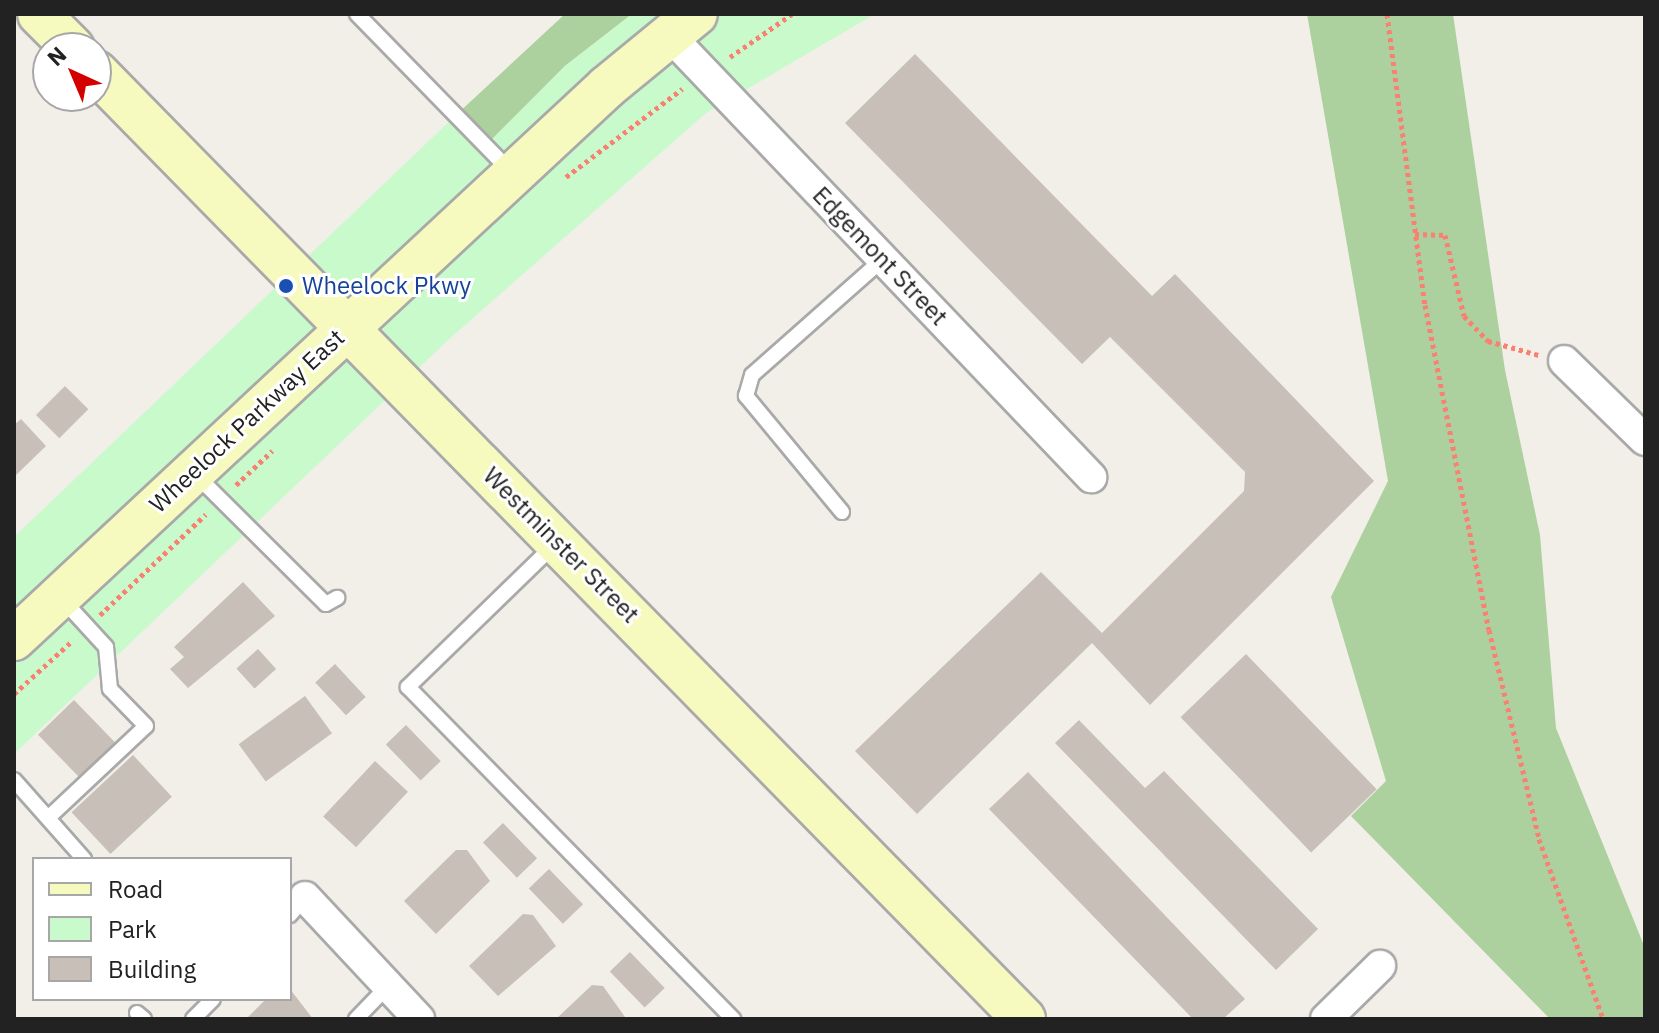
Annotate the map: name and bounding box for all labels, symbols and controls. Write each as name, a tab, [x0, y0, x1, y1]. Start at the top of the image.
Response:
north arrow	[32, 32, 112, 112]
text: N	[41, 40, 72, 72]
street label: Edgemont Street	[807, 181, 953, 331]
place label: Wheelock Pkwy	[302, 272, 471, 300]
marker: Wheelock Pkwy	[277, 277, 295, 295]
street label: Wheelock Parkway East	[144, 323, 350, 519]
street label: Westminster Street	[477, 461, 645, 629]
legend	[32, 857, 292, 1001]
text: Road	[108, 873, 163, 905]
text: Park	[108, 913, 157, 945]
text: Building	[108, 953, 196, 985]

